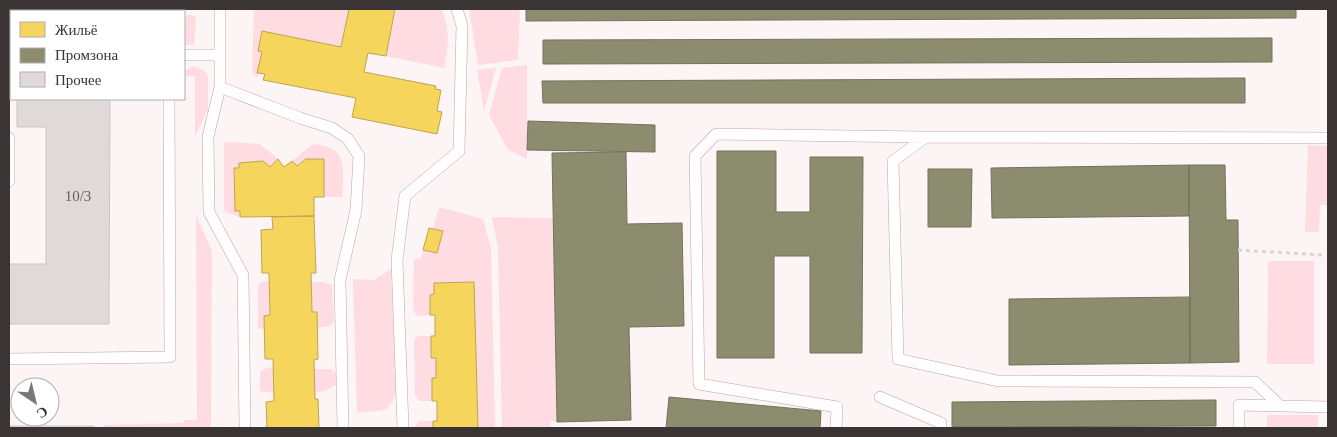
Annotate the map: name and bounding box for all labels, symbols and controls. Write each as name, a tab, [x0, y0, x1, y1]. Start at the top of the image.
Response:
legend	[10, 10, 185, 100]
text: Жильё	[55, 22, 98, 38]
text: Промзона	[55, 47, 118, 63]
text: Прочее	[55, 72, 102, 88]
house number: 10/3	[65, 188, 91, 204]
north arrow	[10, 377, 60, 427]
text: С	[34, 403, 51, 421]

